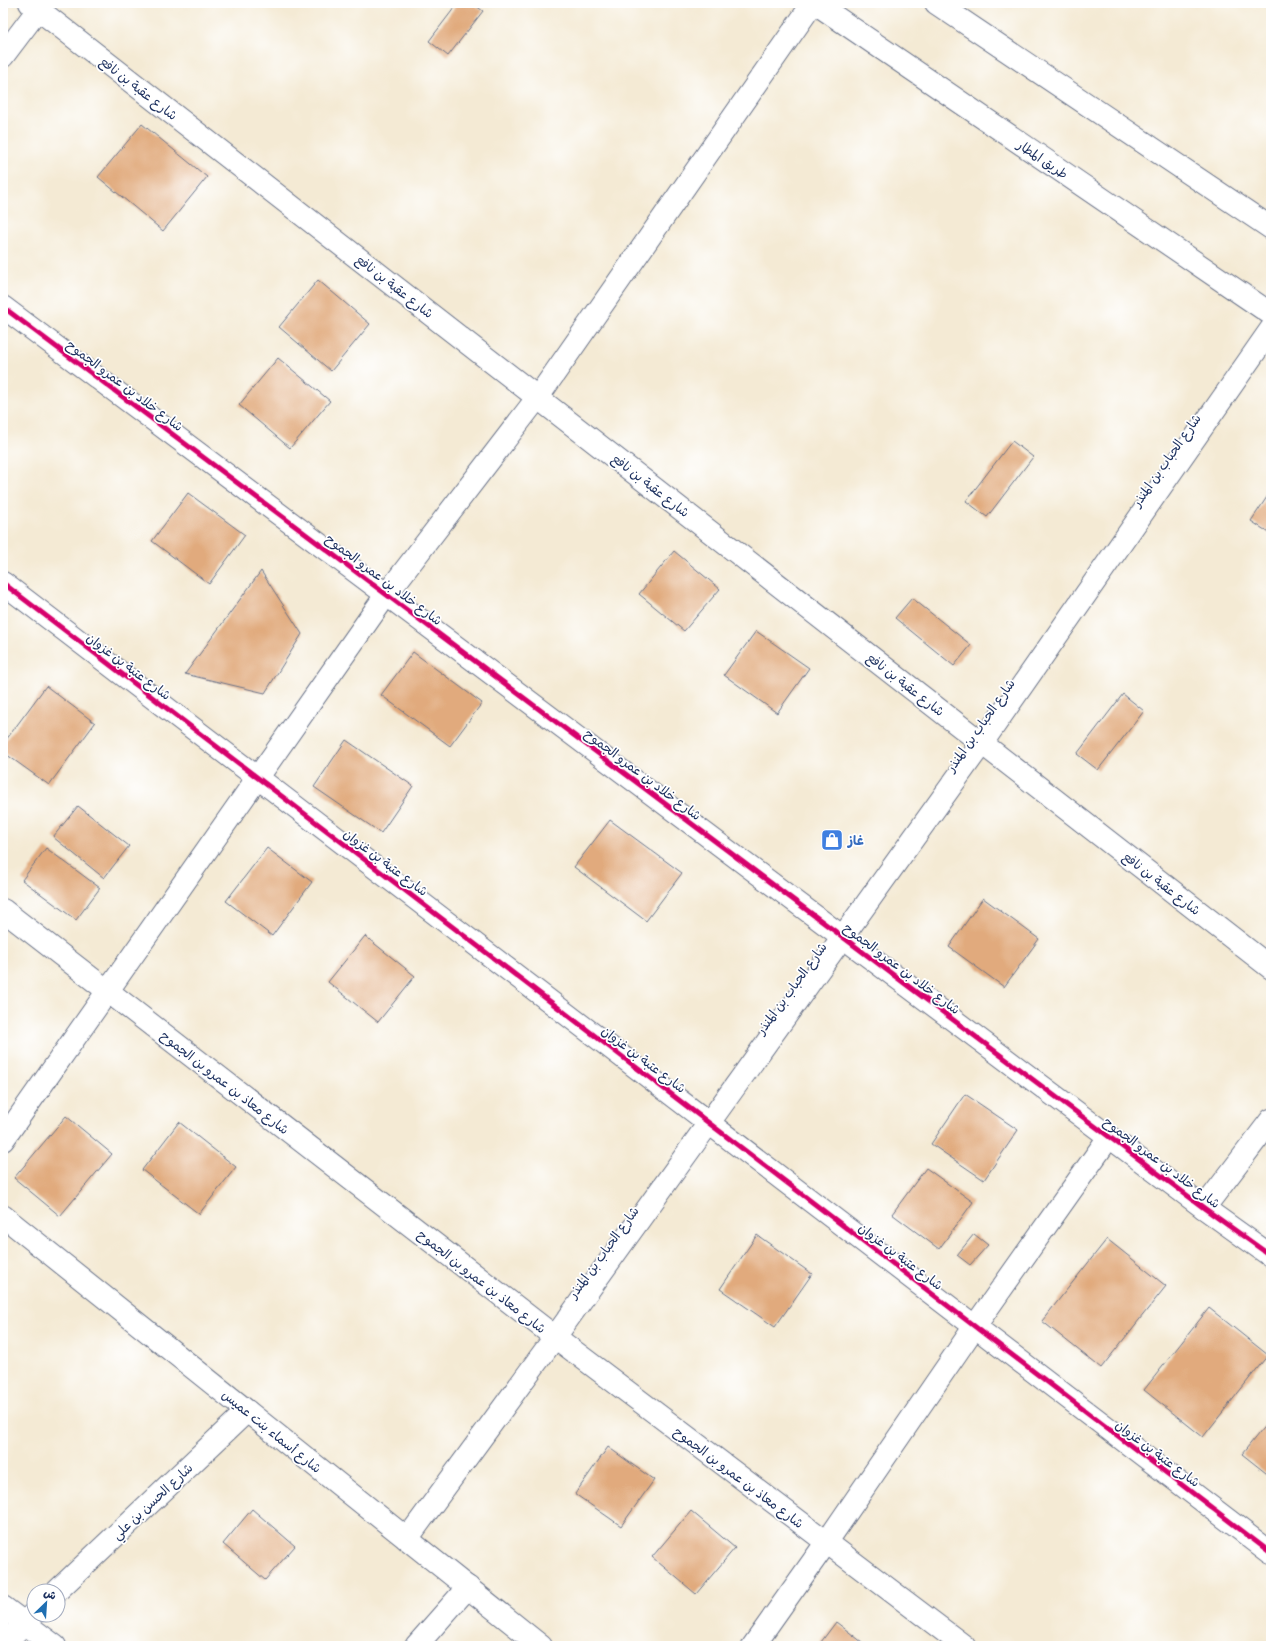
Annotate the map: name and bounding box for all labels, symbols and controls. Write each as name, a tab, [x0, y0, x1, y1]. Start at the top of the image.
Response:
street label: شارع عقبة بن نافع	[95, 53, 181, 126]
street label: طريق المطار	[1013, 136, 1071, 183]
street label: شارع عقبة بن نافع	[351, 251, 437, 324]
street label: شارع خلاد بن عمرو الجموح	[62, 336, 187, 436]
street label: شارع الحباب بن المنذر	[1127, 410, 1206, 511]
street label: شارع عقبة بن نافع	[607, 450, 693, 523]
street label: شارع خلاد بن عمرو الجموح	[321, 530, 446, 630]
street label: شارع عتبة بن غزوان	[82, 629, 174, 705]
street label: شارع عقبة بن نافع	[862, 649, 948, 722]
street label: شارع الحباب بن المنذر	[941, 675, 1020, 776]
street label: شارع خلاد بن عمرو الجموح	[580, 725, 705, 825]
street label: شارع عتبة بن غزوان	[339, 825, 431, 901]
shop icon: غاز	[819, 827, 845, 853]
place label: غاز	[847, 832, 864, 849]
street label: شارع عقبة بن نافع	[1118, 848, 1204, 921]
street label: شارع خلاد بن عمرو الجموح	[839, 919, 964, 1019]
street label: شارع الحباب بن المنذر	[752, 939, 831, 1039]
street label: شارع عتبة بن غزوان	[597, 1022, 689, 1098]
street label: شارع معاذ بن عمرو بن الجموح	[156, 1027, 292, 1139]
street label: شارع خلاد بن عمرو الجموح	[1099, 1113, 1224, 1213]
street label: شارع الحباب بن المنذر	[564, 1203, 643, 1303]
street label: شارع عتبة بن غزوان	[854, 1219, 946, 1295]
street label: شارع معاذ بن عمرو بن الجموح	[413, 1226, 549, 1338]
street label: شارع أسماء بنت عميس	[218, 1386, 325, 1478]
street label: شارع عتبة بن غزوان	[1111, 1416, 1203, 1492]
street label: شارع معاذ بن عمرو بن الجموح	[670, 1423, 807, 1533]
street label: شارع الحسن بن علي	[108, 1459, 198, 1545]
north arrow	[26, 1583, 66, 1623]
text: ش	[42, 1585, 59, 1603]

